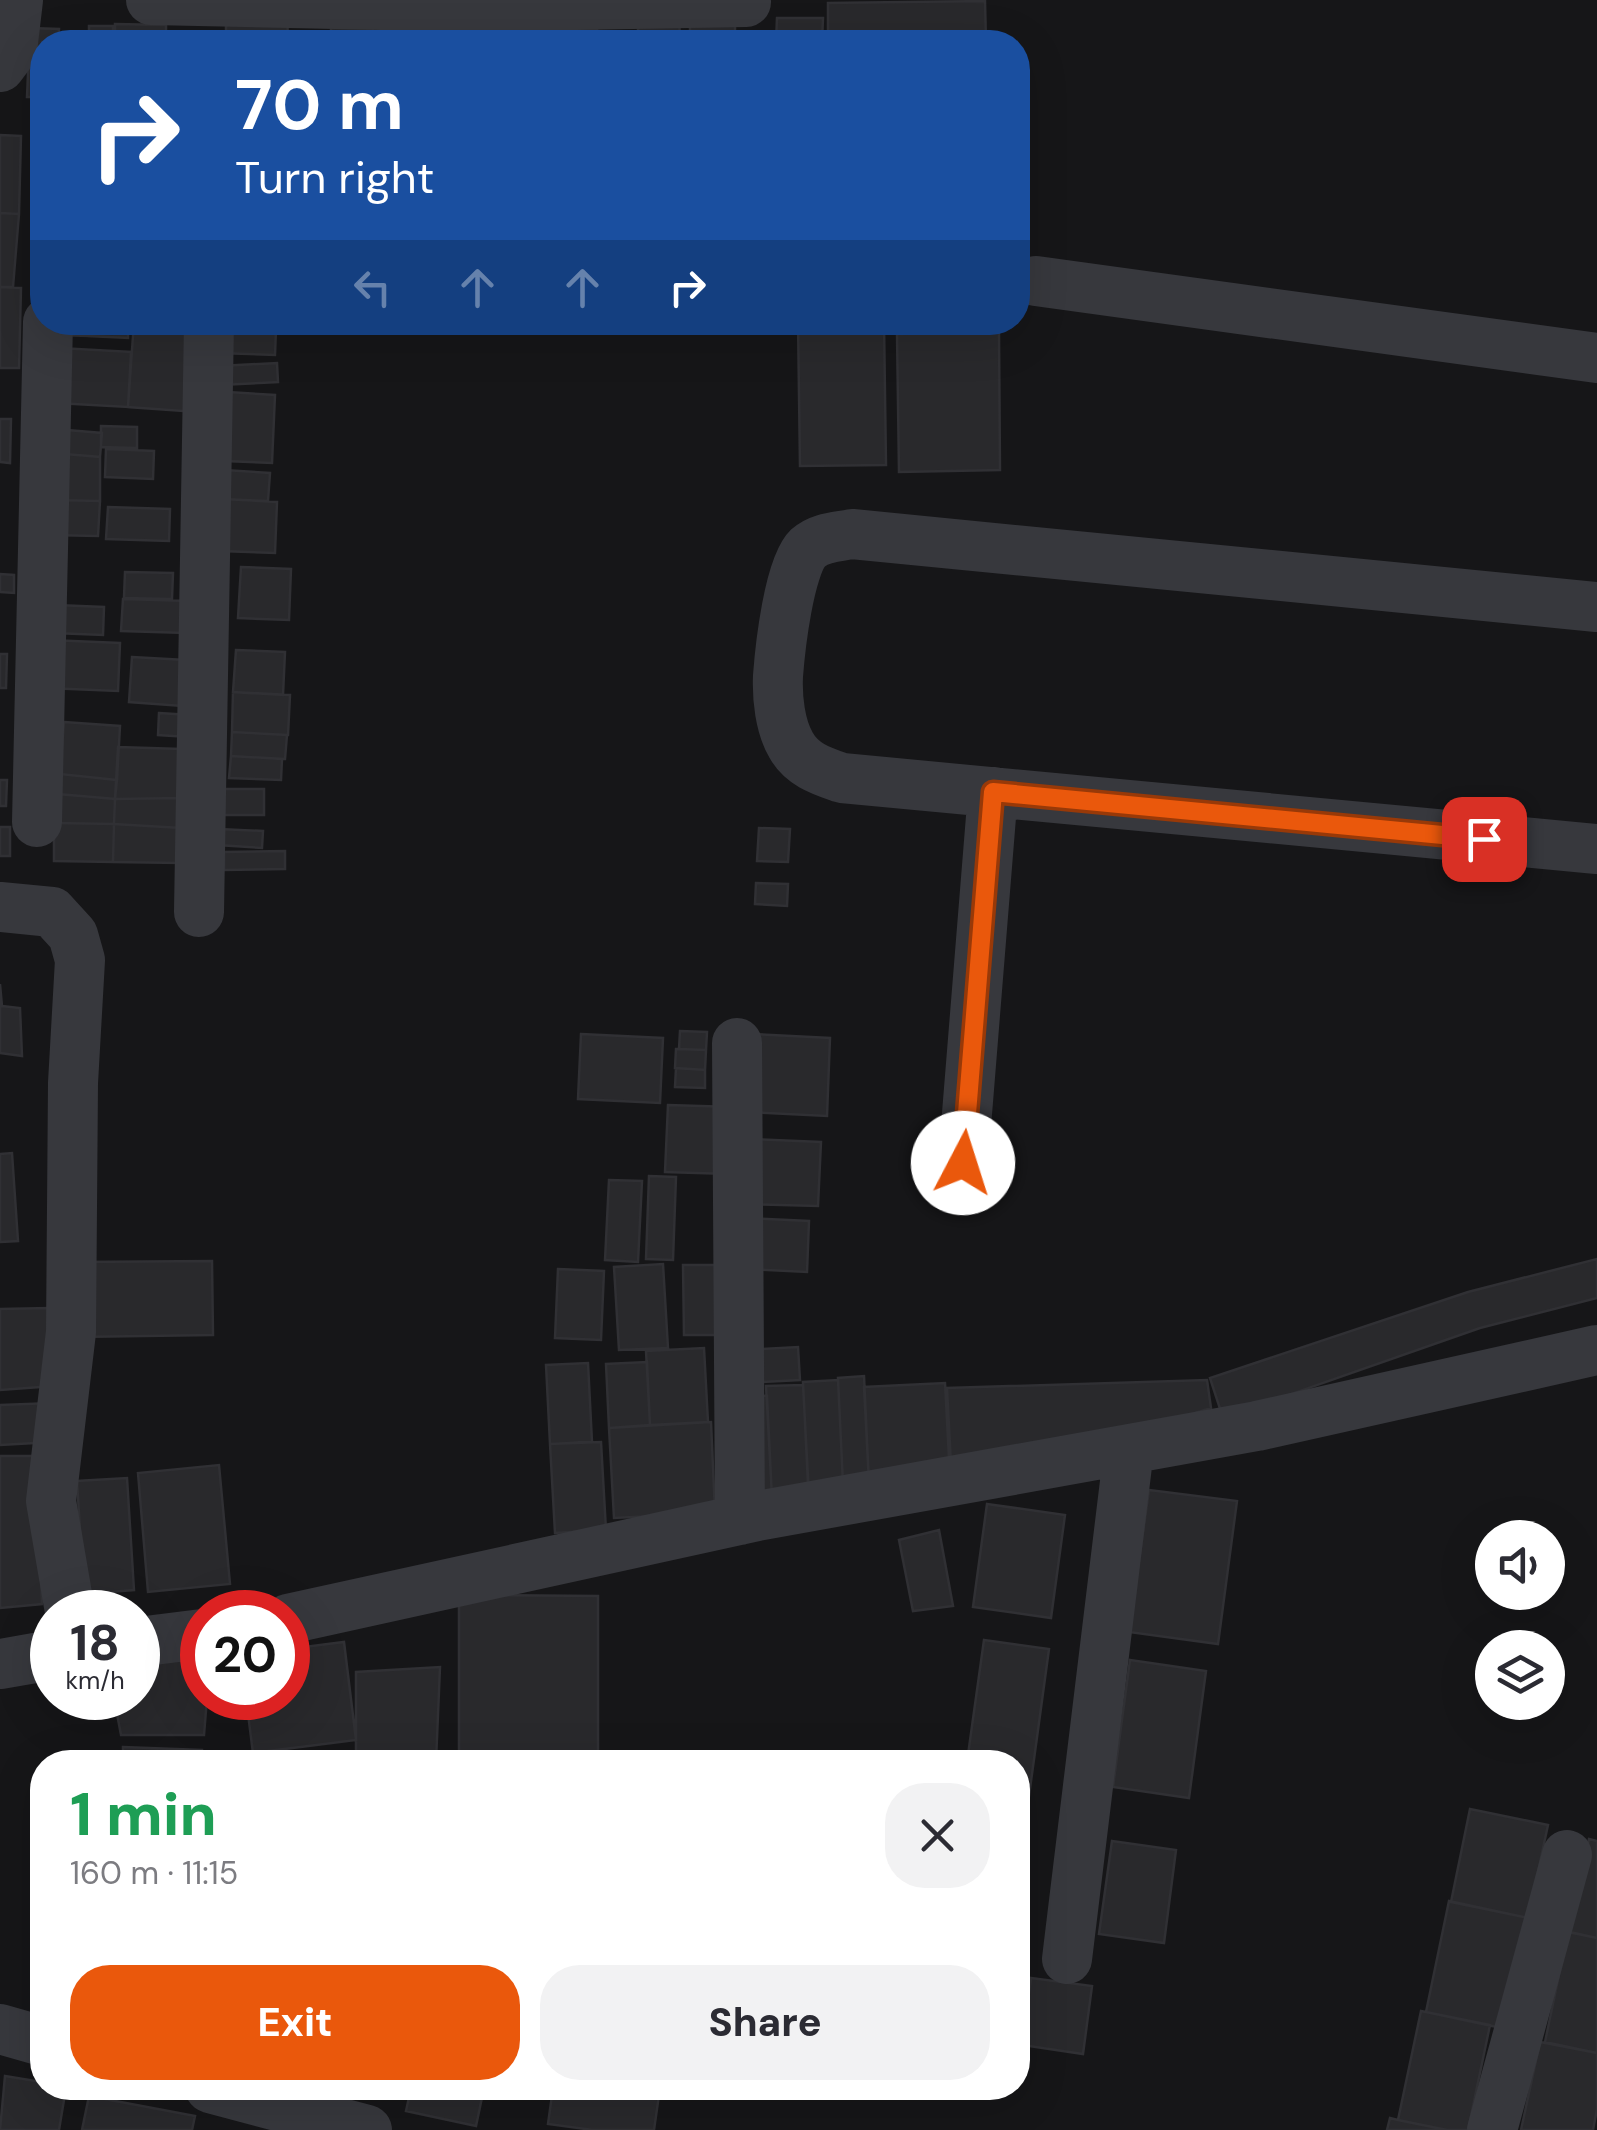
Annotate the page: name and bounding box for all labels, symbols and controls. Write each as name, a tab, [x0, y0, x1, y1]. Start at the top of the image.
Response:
text: 70 m	[235, 60, 404, 151]
icon: right	[70, 70, 200, 200]
text: Turn right	[235, 148, 434, 207]
icon: left	[345, 260, 400, 315]
icon: ahead	[450, 260, 505, 315]
icon: ahead	[555, 260, 610, 315]
icon: right	[660, 260, 715, 315]
pin	[1442, 797, 1527, 882]
icon: arrive	[1457, 812, 1512, 867]
position arrow	[911, 1111, 1015, 1215]
map controls	[1475, 1520, 1565, 1720]
button: sound	[1475, 1520, 1565, 1610]
speed limit sign: 20	[180, 1590, 310, 1720]
text: 18	[70, 1610, 120, 1676]
button: layers	[1475, 1630, 1565, 1720]
text: km/h	[65, 1664, 125, 1697]
text: 1 min	[70, 1775, 217, 1854]
button: close	[885, 1783, 990, 1888]
text: 160 m · 11:15	[70, 1852, 238, 1894]
button: Exit	[70, 1965, 520, 2080]
button: Share	[540, 1965, 990, 2080]

